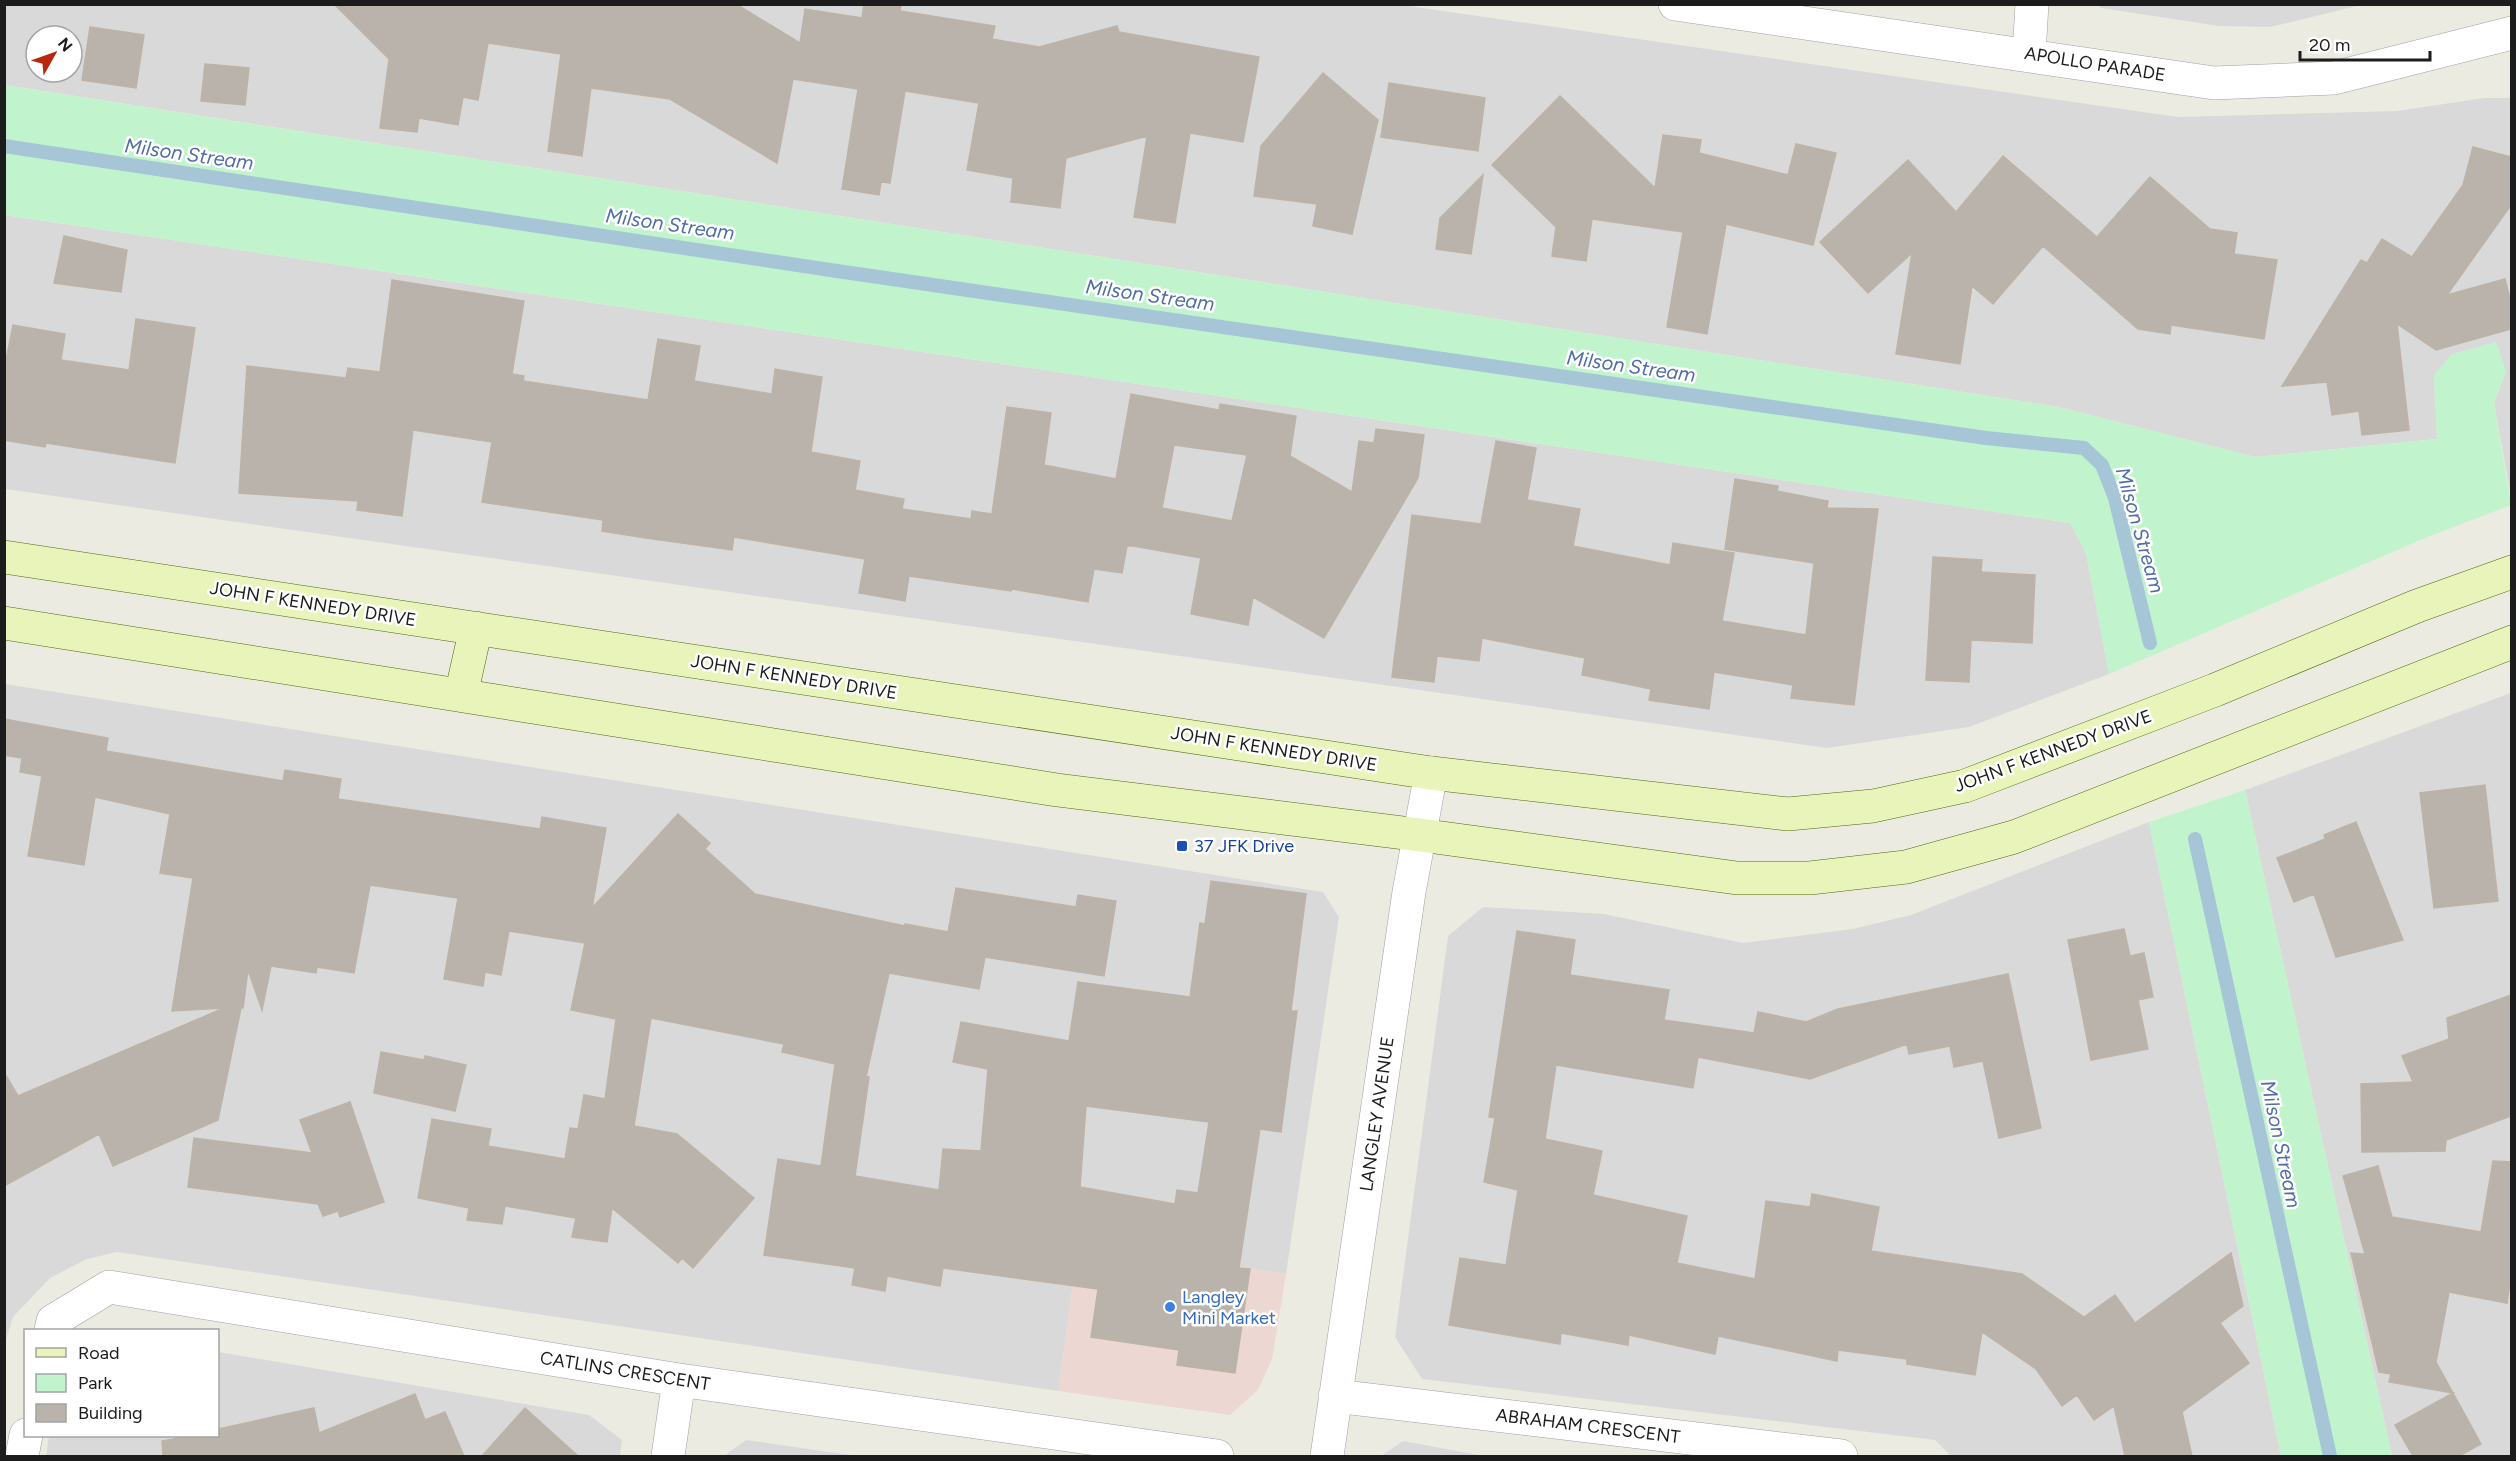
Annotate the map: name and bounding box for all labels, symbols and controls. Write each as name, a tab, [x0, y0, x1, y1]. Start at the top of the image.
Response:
north arrow	[24, 24, 84, 84]
scale bar	[2300, 24, 2430, 62]
text: N	[54, 34, 76, 56]
text: 20 m	[2309, 34, 2350, 56]
street label: APOLLO PARADE	[2023, 42, 2167, 86]
water label: Milson Stream	[123, 133, 255, 175]
water label: Milson Stream	[604, 203, 736, 245]
water label: Milson Stream	[1084, 274, 1216, 316]
water label: Milson Stream	[1565, 345, 1697, 387]
water label: Milson Stream	[2111, 464, 2169, 596]
street label: JOHN F KENNEDY DRIVE	[208, 577, 418, 631]
street label: JOHN F KENNEDY DRIVE	[689, 650, 899, 704]
street label: JOHN F KENNEDY DRIVE	[1951, 705, 2155, 797]
street label: JOHN F KENNEDY DRIVE	[1169, 722, 1379, 776]
place label: 37 JFK Drive	[1194, 835, 1294, 857]
marker: 37 JFK Drive	[1175, 839, 1189, 853]
street label: LANGLEY AVENUE	[1355, 1035, 1399, 1193]
water label: Milson Stream	[2256, 1078, 2306, 1210]
place label: Langley Mini Market	[1182, 1286, 1276, 1329]
marker: Langley Mini Market	[1163, 1300, 1177, 1314]
legend	[24, 1329, 219, 1437]
text: Road	[78, 1342, 119, 1364]
street label: CATLINS CRESCENT	[538, 1347, 712, 1395]
text: Park	[78, 1372, 113, 1394]
text: Building	[78, 1402, 143, 1424]
street label: ABRAHAM CRESCENT	[1495, 1404, 1681, 1448]

